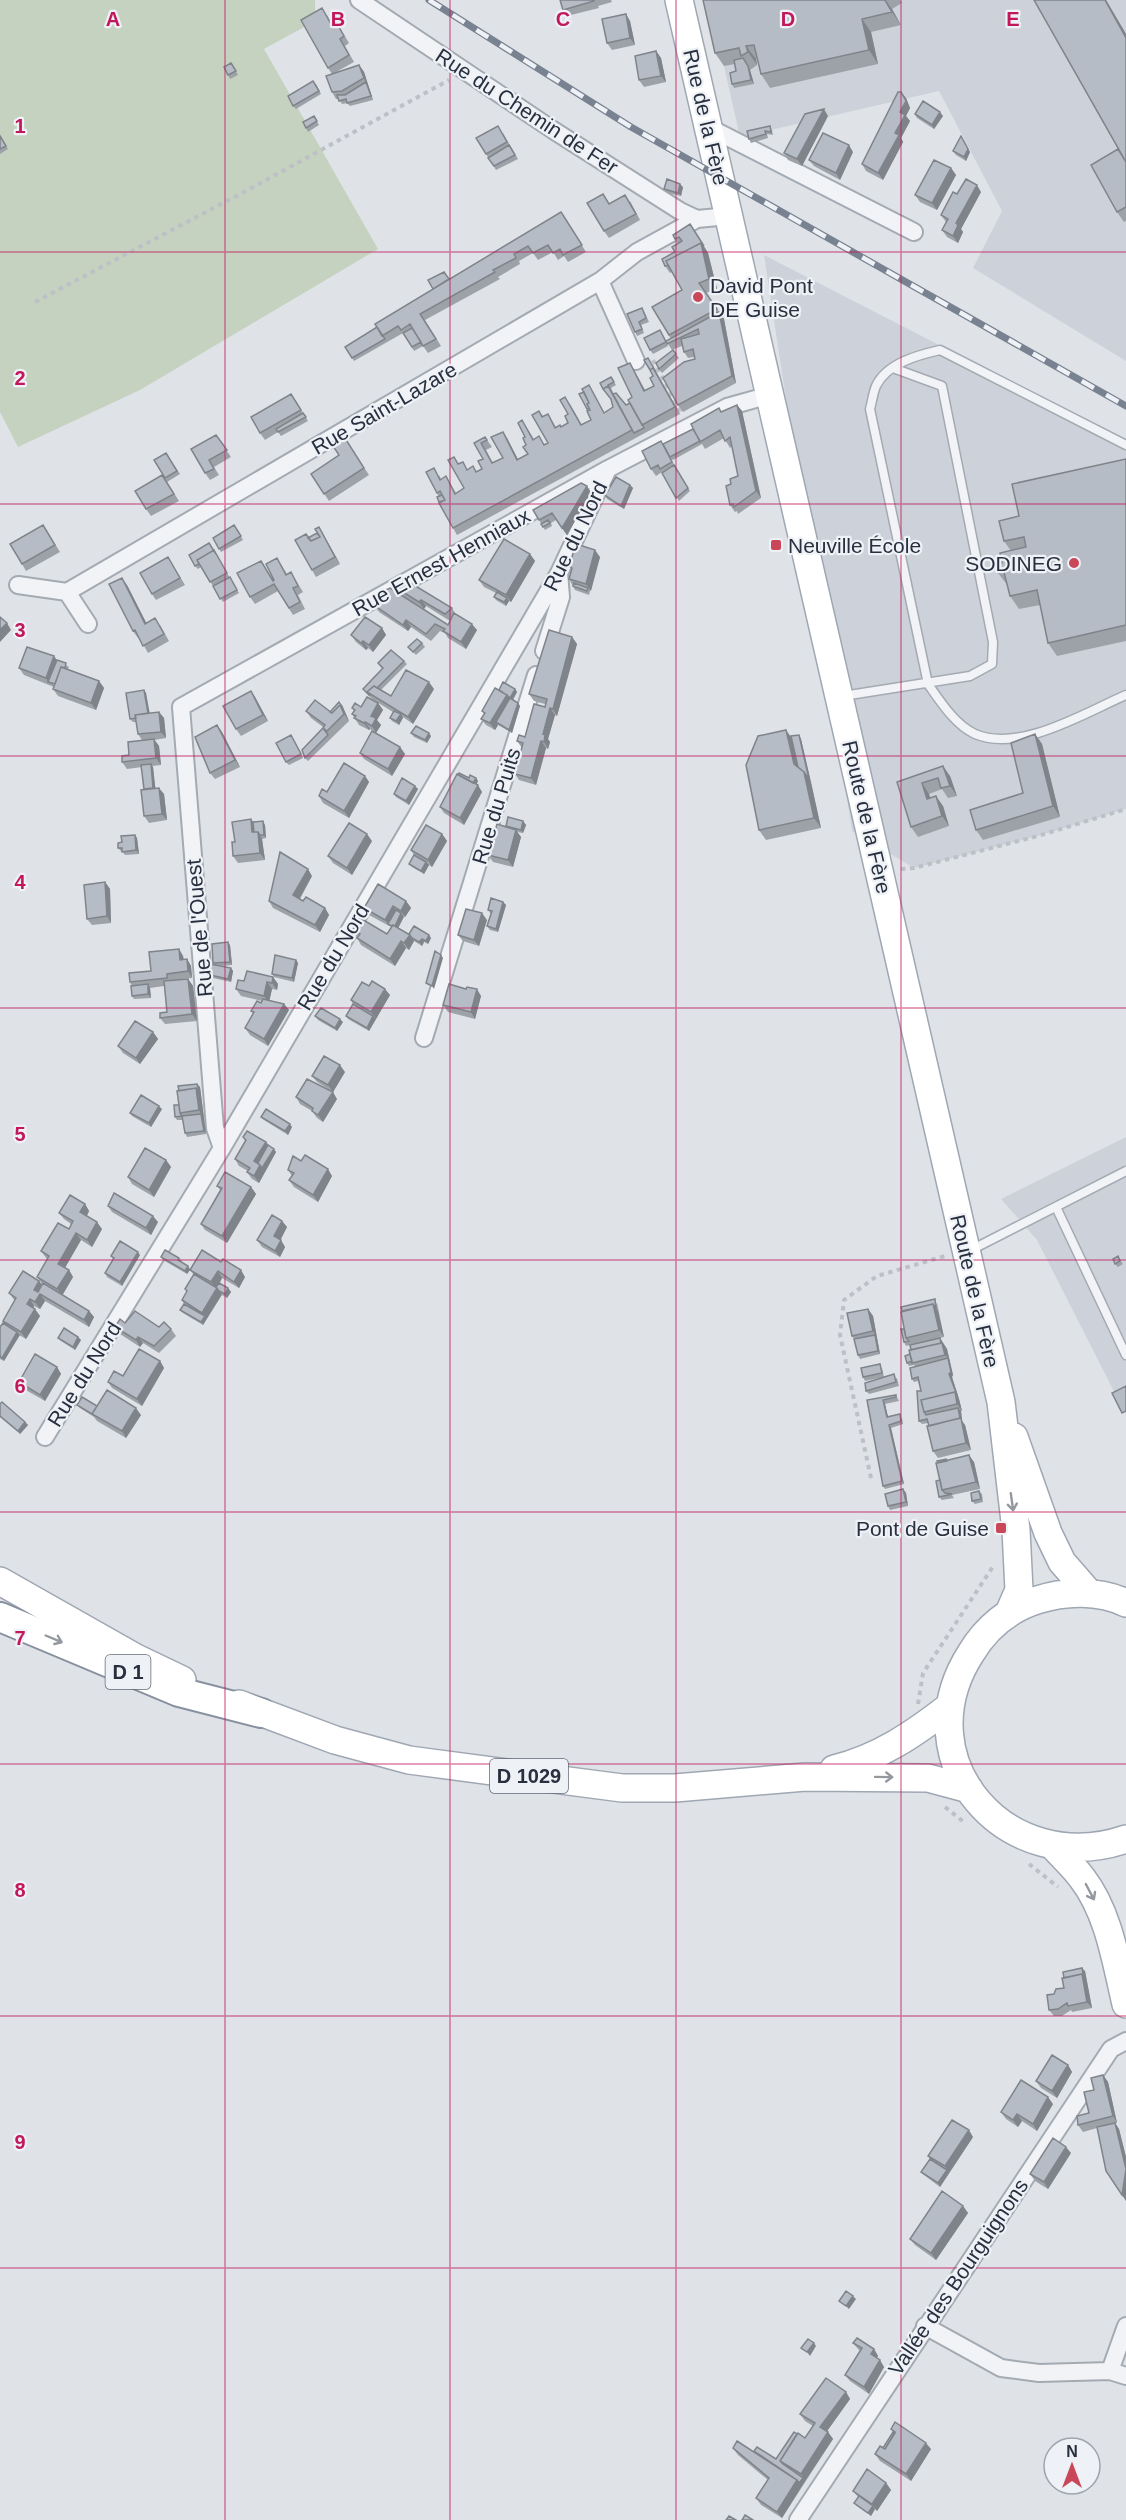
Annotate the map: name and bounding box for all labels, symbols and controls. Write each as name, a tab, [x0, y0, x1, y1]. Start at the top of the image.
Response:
text: A	[106, 8, 120, 30]
text: B	[331, 8, 345, 30]
text: C	[556, 8, 570, 30]
text: D	[781, 8, 795, 30]
text: E	[1006, 8, 1020, 30]
street label: Rue du Chemin de Fer	[432, 44, 622, 178]
street label: Rue de la Fère	[679, 47, 733, 187]
text: 1	[14, 115, 26, 137]
place label: David Pont DE Guise	[710, 274, 813, 321]
marker: David Pont DE Guise	[691, 290, 705, 304]
street label: Rue Saint-Lazare	[307, 357, 461, 459]
text: 2	[14, 367, 26, 389]
street label: Rue du Nord	[539, 477, 611, 595]
street label: Rue Ernest Henniaux	[348, 503, 534, 620]
place label: Neuville École	[788, 534, 921, 557]
marker: Neuville École	[769, 538, 783, 552]
place label: SODINEG	[965, 552, 1062, 575]
marker: SODINEG	[1067, 556, 1081, 570]
text: 3	[14, 619, 26, 641]
street label: Route de la Fère	[838, 738, 896, 896]
street label: Rue du Puits	[467, 745, 525, 867]
street label: Rue de l'Ouest	[182, 858, 216, 998]
text: 4	[14, 871, 26, 893]
street label: Rue du Nord	[292, 900, 374, 1014]
text: 5	[14, 1123, 26, 1145]
street label: Route de la Fère	[946, 1212, 1004, 1370]
street label: Rue du Nord	[43, 1317, 125, 1431]
text: 6	[14, 1375, 26, 1397]
one-way arrow	[1007, 1492, 1018, 1511]
place label: Pont de Guise	[856, 1517, 989, 1540]
marker: Pont de Guise	[994, 1521, 1008, 1535]
text: 7	[14, 1627, 26, 1649]
one-way arrow	[44, 1634, 63, 1645]
road number: D 1	[106, 1655, 150, 1689]
road number: D 1029	[490, 1759, 568, 1793]
one-way arrow	[874, 1772, 894, 1783]
text: 8	[14, 1879, 26, 1901]
one-way arrow	[1085, 1883, 1096, 1901]
text: 9	[14, 2131, 26, 2153]
street label: Vallée des Bourguignons	[884, 2174, 1032, 2380]
north arrow	[1042, 2436, 1102, 2496]
text: N	[1066, 2443, 1078, 2460]

